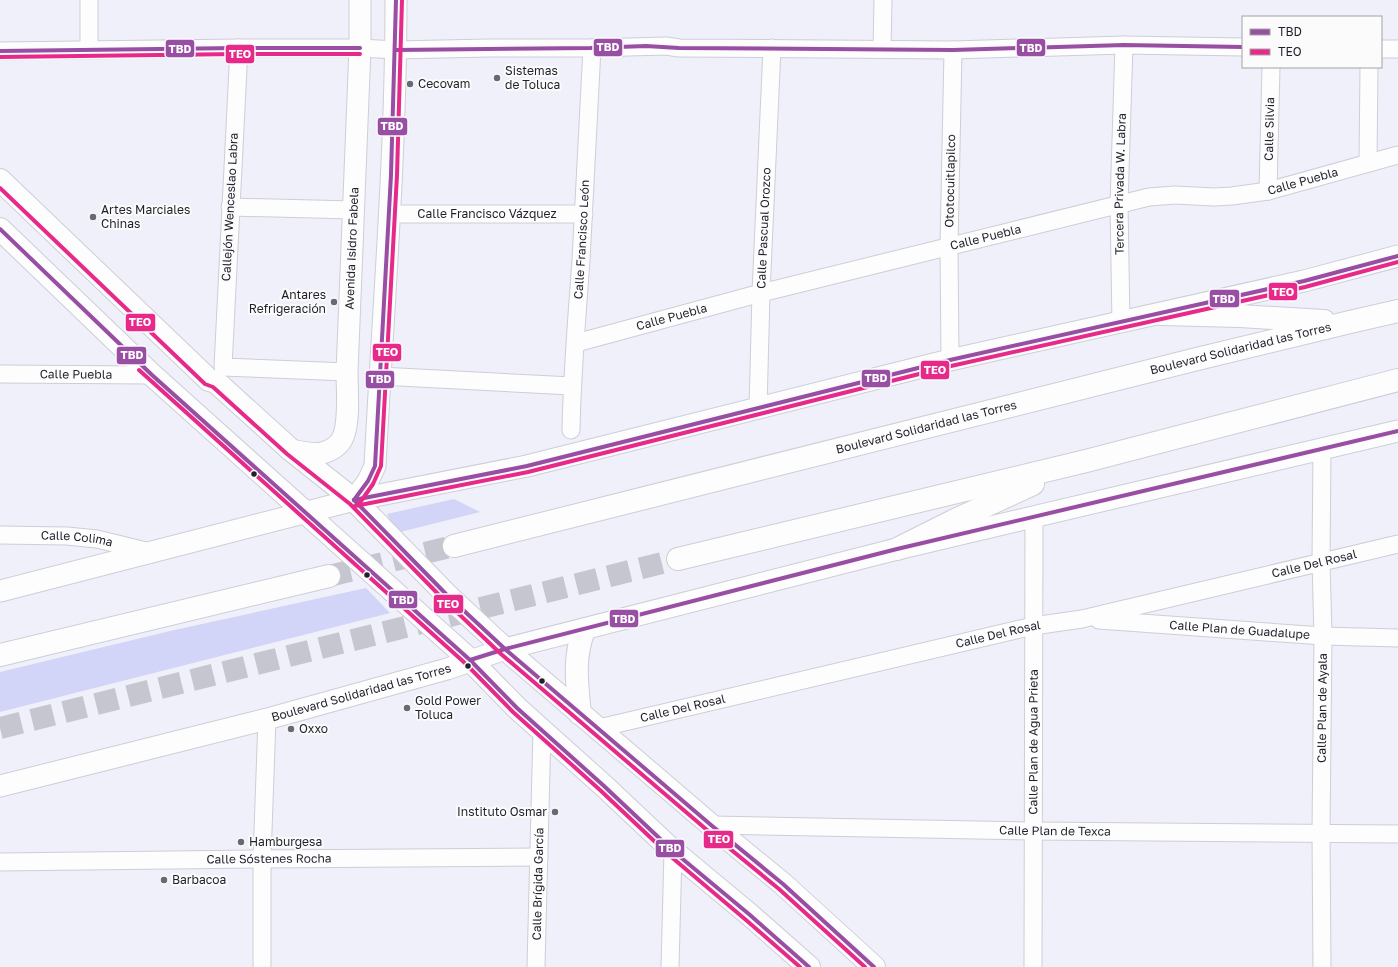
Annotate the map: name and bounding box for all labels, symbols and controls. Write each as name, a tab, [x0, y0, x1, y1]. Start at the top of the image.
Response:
legend	[1242, 16, 1382, 68]
text: TBD	[1278, 24, 1302, 39]
line badge: TBD	[593, 38, 623, 57]
line badge: TBD	[1016, 38, 1046, 57]
line badge: TBD	[165, 39, 195, 58]
text: TBD	[597, 40, 620, 53]
text: TBD	[1020, 41, 1043, 54]
text: TBD	[169, 42, 192, 55]
line badge: TEO	[225, 44, 255, 64]
text: TEO	[1278, 44, 1302, 59]
text: TEO	[229, 47, 251, 60]
place label: Sistemas de Toluca	[505, 63, 560, 92]
marker: Sistemas de Toluca	[492, 73, 502, 83]
place label: Cecovam	[418, 76, 470, 91]
marker: Cecovam	[405, 79, 415, 89]
street label: Calle Silvia	[1261, 97, 1277, 161]
street label: Tercera Privada W. Labra	[1111, 113, 1129, 255]
line badge: TBD	[377, 117, 408, 136]
text: TBD	[381, 119, 404, 132]
street label: Callejón Wenceslao Labra	[218, 132, 241, 282]
street label: Ototocuitlapilco	[941, 134, 958, 228]
street label: Calle Puebla	[1266, 164, 1340, 198]
street label: Calle Pascual Orozco	[753, 167, 774, 289]
street label: Calle Francisco León	[570, 179, 592, 300]
street label: Avenida Isidro Fabela	[342, 187, 361, 310]
place label: Artes Marciales Chinas	[101, 202, 190, 231]
street label: Calle Francisco Vázquez	[417, 206, 557, 221]
marker: Artes Marciales Chinas	[88, 212, 98, 222]
street label: Calle Puebla	[948, 221, 1023, 253]
line badge: TEO	[1268, 282, 1298, 301]
text: TEO	[1272, 285, 1294, 298]
place label: Antares Refrigeración	[249, 287, 326, 316]
line badge: TBD	[1209, 289, 1240, 308]
text: TBD	[1213, 292, 1236, 305]
marker: Antares Refrigeración	[329, 297, 339, 307]
street label: Calle Puebla	[634, 300, 708, 333]
line badge: TEO	[125, 313, 156, 332]
text: TEO	[129, 315, 151, 328]
street label: Boulevard Solidaridad las Torres	[1148, 319, 1333, 378]
line badge: TEO	[372, 343, 402, 362]
text: TEO	[376, 345, 398, 358]
line badge: TBD	[116, 346, 147, 365]
text: TBD	[121, 348, 144, 361]
line badge: TEO	[920, 360, 950, 380]
text: TEO	[924, 363, 946, 376]
street label: Calle Puebla	[40, 366, 112, 382]
line badge: TBD	[861, 369, 891, 388]
line badge: TBD	[365, 370, 395, 389]
text: TBD	[865, 371, 888, 384]
text: TBD	[369, 372, 392, 385]
street label: Boulevard Solidaridad las Torres	[834, 397, 1018, 457]
unlabelled marker	[249, 469, 259, 479]
street label: Calle Colima	[41, 528, 114, 550]
street label: Calle Del Rosal	[1270, 546, 1358, 581]
unlabelled marker	[362, 570, 372, 580]
line badge: TBD	[388, 590, 418, 609]
text: TBD	[392, 593, 415, 606]
line badge: TEO	[433, 594, 464, 614]
text: TEO	[437, 597, 459, 610]
line badge: TBD	[609, 609, 639, 628]
text: TBD	[613, 612, 636, 625]
street label: Calle Del Rosal	[954, 617, 1042, 651]
street label: Calle Plan de Guadalupe	[1169, 617, 1311, 642]
street label: Calle Plan de Ayala	[1314, 653, 1330, 763]
street label: Boulevard Solidaridad las Torres	[269, 660, 453, 724]
unlabelled marker	[463, 661, 473, 671]
street label: Calle Plan de Agua Prieta	[1025, 669, 1041, 815]
unlabelled marker	[537, 676, 547, 686]
street label: Calle Del Rosal	[639, 691, 727, 725]
place label: Gold Power Toluca	[415, 693, 481, 722]
marker: Gold Power Toluca	[402, 703, 412, 713]
place label: Oxxo	[299, 721, 328, 736]
marker: Oxxo	[286, 724, 296, 734]
place label: Instituto Osmar	[457, 804, 547, 819]
marker: Instituto Osmar	[550, 807, 560, 817]
street label: Calle Plan de Texca	[999, 822, 1111, 839]
street label: Calle Brígida García	[529, 828, 547, 940]
line badge: TEO	[703, 830, 734, 849]
text: TEO	[708, 832, 730, 845]
place label: Hamburgesa	[249, 834, 322, 849]
marker: Hamburgesa	[236, 837, 246, 847]
line badge: TBD	[655, 839, 685, 858]
text: TBD	[659, 841, 682, 854]
street label: Calle Sóstenes Rocha	[206, 850, 332, 867]
place label: Barbacoa	[172, 872, 226, 887]
marker: Barbacoa	[159, 875, 169, 885]

